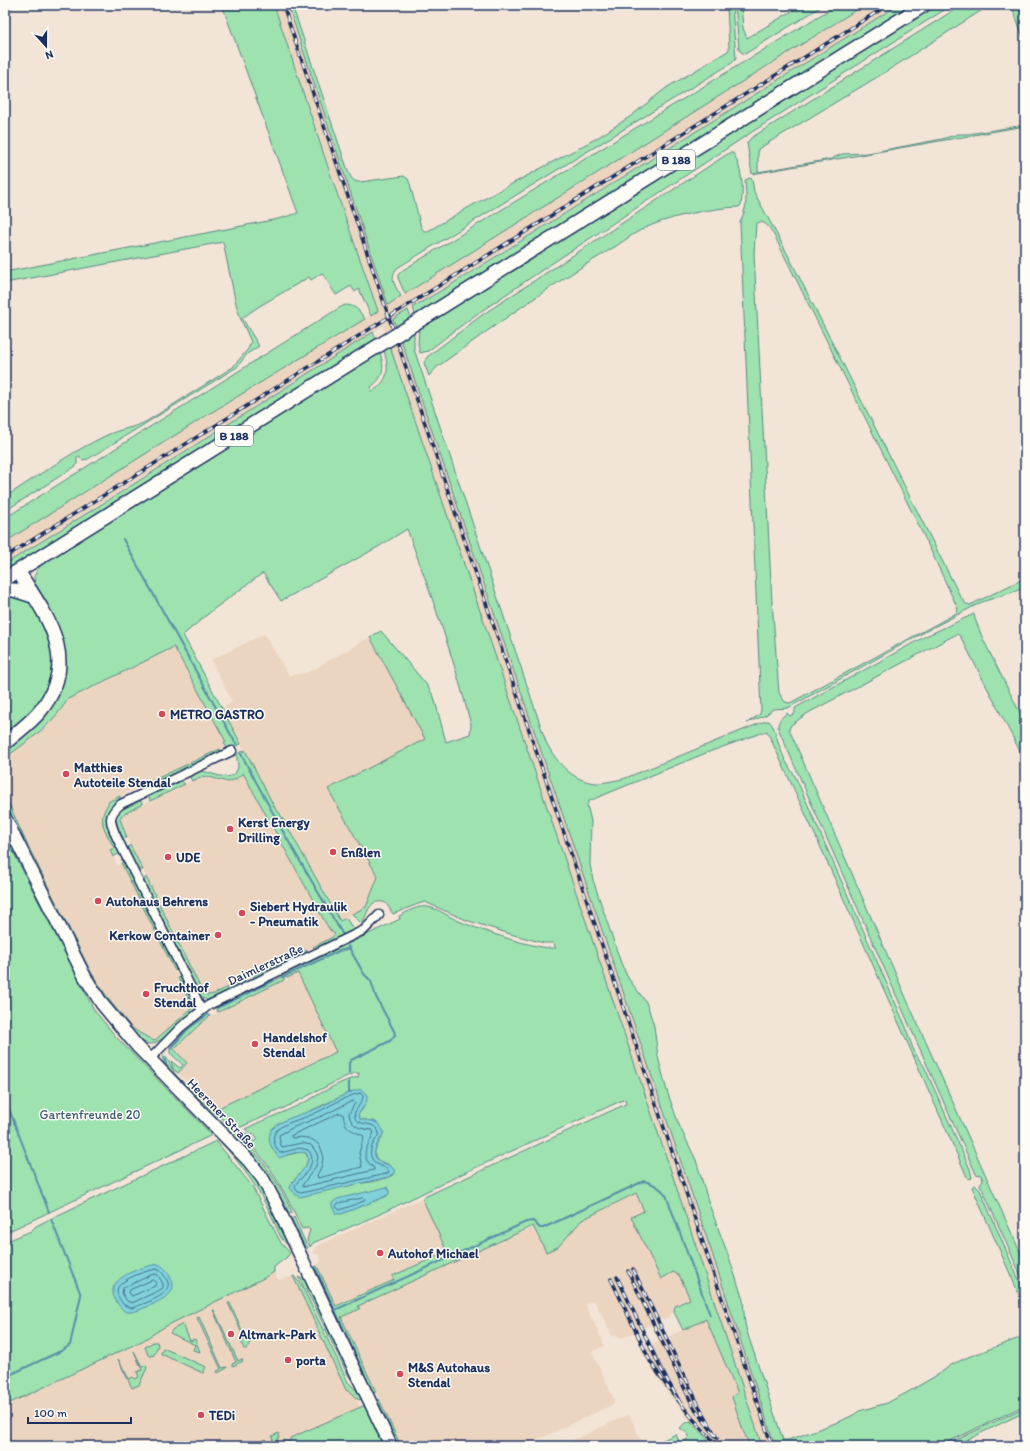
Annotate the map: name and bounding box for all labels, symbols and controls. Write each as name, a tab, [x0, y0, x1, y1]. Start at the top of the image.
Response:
north arrow	[26, 26, 66, 66]
text: N	[44, 47, 55, 62]
road number: B 188	[657, 150, 695, 170]
road number: B 188	[215, 426, 253, 446]
place label: METRO GASTRO	[170, 707, 265, 722]
marker: METRO GASTRO	[157, 709, 167, 719]
place label: Matthies Autoteile Stendal	[73, 760, 171, 790]
marker: Matthies Autoteile Stendal	[61, 769, 71, 779]
place label: Kerst Energy Drilling	[238, 815, 310, 846]
marker: Kerst Energy Drilling	[225, 824, 235, 834]
place label: Enßlen	[341, 845, 381, 860]
marker: Enßlen	[328, 847, 338, 857]
place label: UDE	[176, 850, 201, 865]
marker: UDE	[163, 852, 173, 862]
place label: Autohaus Behrens	[105, 894, 208, 909]
marker: Autohaus Behrens	[93, 896, 103, 906]
place label: Siebert Hydraulik - Pneumatik	[250, 899, 348, 929]
marker: Siebert Hydraulik - Pneumatik	[237, 908, 247, 918]
place label: Kerkow Container	[109, 928, 211, 943]
marker: Kerkow Container	[213, 930, 223, 940]
street label: Daimlerstraße	[225, 940, 305, 988]
place label: Fruchthof Stendal	[154, 980, 210, 1010]
marker: Fruchthof Stendal	[141, 989, 151, 999]
place label: Handelshof Stendal	[263, 1030, 328, 1060]
marker: Handelshof Stendal	[250, 1039, 260, 1049]
street label: Heerener Straße	[184, 1075, 259, 1152]
park label: Gartenfreunde 20	[39, 1107, 141, 1122]
place label: Autohof Michael	[387, 1246, 479, 1261]
marker: Autohof Michael	[375, 1248, 385, 1258]
place label: Altmark-Park	[238, 1327, 317, 1342]
marker: Altmark-Park	[226, 1329, 236, 1339]
place label: porta	[295, 1353, 326, 1369]
marker: porta	[283, 1355, 293, 1365]
place label: M&S Autohaus Stendal	[408, 1360, 490, 1390]
marker: M&S Autohaus Stendal	[395, 1369, 405, 1379]
scale bar	[28, 1399, 131, 1425]
text: 100 m	[34, 1406, 67, 1420]
place label: TEDi	[208, 1408, 235, 1423]
marker: TEDi	[196, 1410, 206, 1420]

